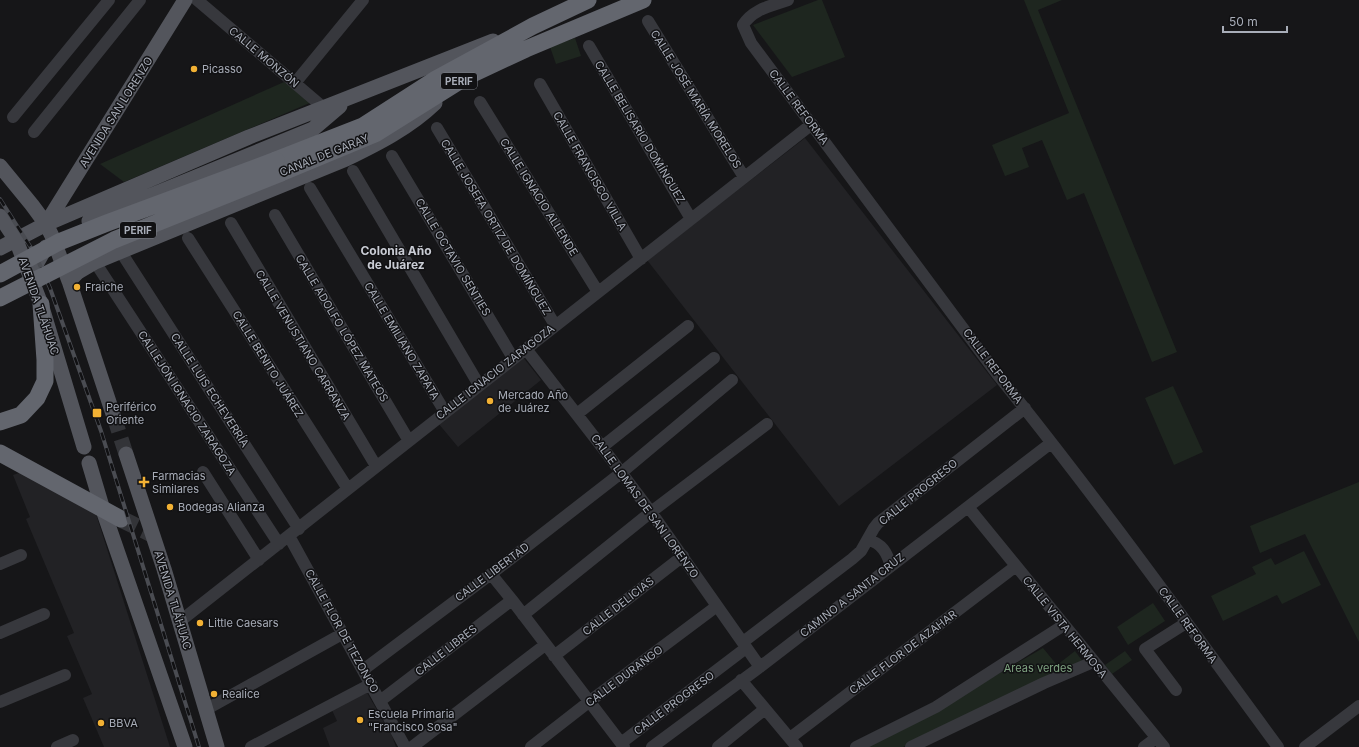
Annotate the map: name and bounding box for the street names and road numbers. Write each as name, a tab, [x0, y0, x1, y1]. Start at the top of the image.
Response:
street label: CALLE MONZÓN	[226, 24, 302, 90]
street label: CALLE JOSÉ MARÍA MORELOS	[647, 27, 745, 171]
street label: AVENIDA SAN LORENZO	[76, 54, 156, 170]
street label: CALLE BELISARIO DOMÍNGUEZ	[592, 58, 688, 206]
street label: CALLE REFORMA	[766, 67, 832, 148]
road number: PERIF	[441, 73, 477, 89]
street label: CALLE FRANCISCO VILLA	[550, 109, 630, 233]
street label: CANAL DE GARAY	[277, 130, 371, 179]
street label: CALLE JOSEFA ORTIZ DE DOMÍNGUEZ	[438, 136, 554, 318]
street label: CALLE IGNACIO ALLENDE	[497, 136, 581, 258]
street label: CALLE OCTAVIO SENTIES	[412, 196, 494, 318]
road number: PERIF	[120, 222, 156, 238]
street label: CALLE ADOLFO LÓPEZ MATEOS	[292, 252, 392, 404]
street label: AVENIDA TLÁHUAC	[16, 255, 62, 357]
street label: CALLE VENUSTIANO CARRANZA	[253, 267, 354, 423]
street label: CALLE EMILIANO ZAPATA	[361, 280, 443, 403]
street label: CALLE BENITO JUÁREZ	[229, 308, 307, 420]
street label: CALLE IGNACIO ZARAGOZA	[433, 321, 557, 423]
street label: CALLE REFORMA	[960, 326, 1026, 407]
street label: CALLEJÓN IGNACIO ZARAGOZA	[135, 328, 239, 478]
street label: CALLE LUIS ECHEVERRÍA	[168, 330, 252, 450]
street label: CALLE LOMAS DE SAN LORENZO	[588, 431, 702, 581]
street label: CALLE PROGRESO	[876, 456, 960, 528]
street label: CALLE LIBERTAD	[452, 539, 532, 604]
street label: AVENIDA TLÁHUAC	[151, 549, 195, 651]
street label: CAMINO A SANTA CRUZ	[797, 550, 907, 640]
street label: CALLE FLOR DE TEZONCO	[302, 567, 382, 695]
street label: CALLE VISTA HERMOSA	[1020, 573, 1111, 681]
street label: CALLE DELICIAS	[579, 574, 657, 638]
street label: CALLE REFORMA	[1156, 584, 1221, 666]
street label: CALLE FLOR DE AZAHAR	[846, 607, 960, 697]
street label: CALLE LIBRES	[412, 621, 480, 679]
street label: CALLE DURANGO	[583, 642, 665, 710]
street label: CALLE PROGRESO	[631, 668, 717, 738]

